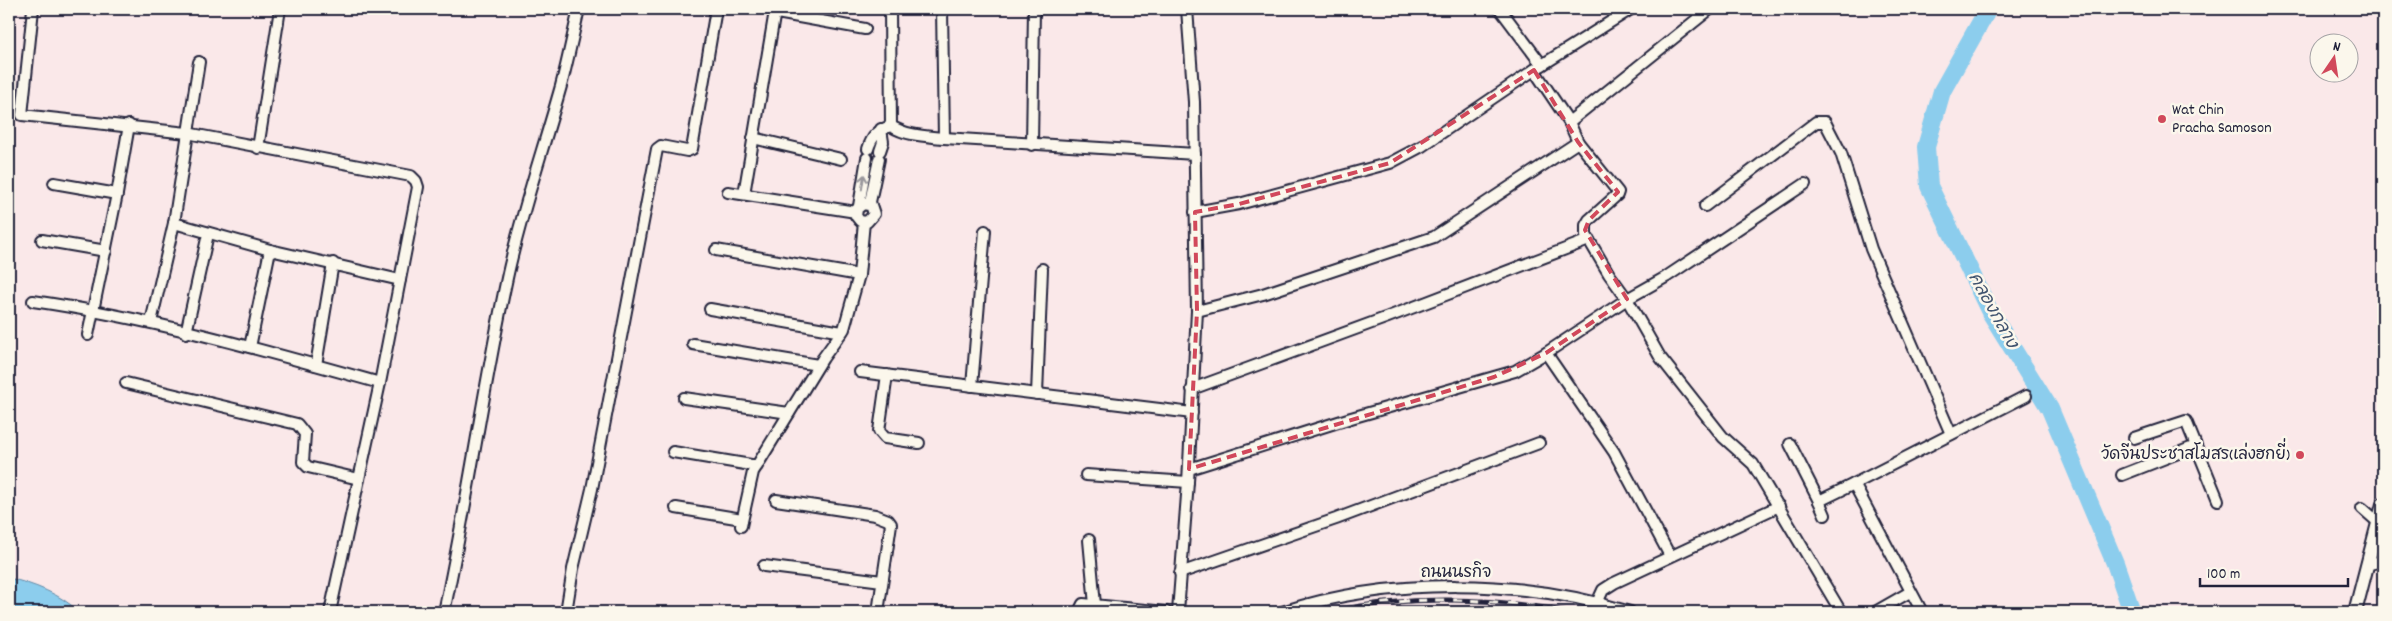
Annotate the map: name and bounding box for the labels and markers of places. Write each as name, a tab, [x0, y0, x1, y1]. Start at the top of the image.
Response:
place label: Wat Chin Pracha Samoson	[2172, 99, 2272, 140]
marker: Wat Chin Pracha Samoson	[2156, 113, 2168, 125]
place label: วัดจีนประชาสโมสร(เล่งฮกยี่)	[2101, 438, 2290, 467]
marker: วัดจีนประชาสโมสร(เล่งฮกยี่)	[2294, 449, 2306, 461]

